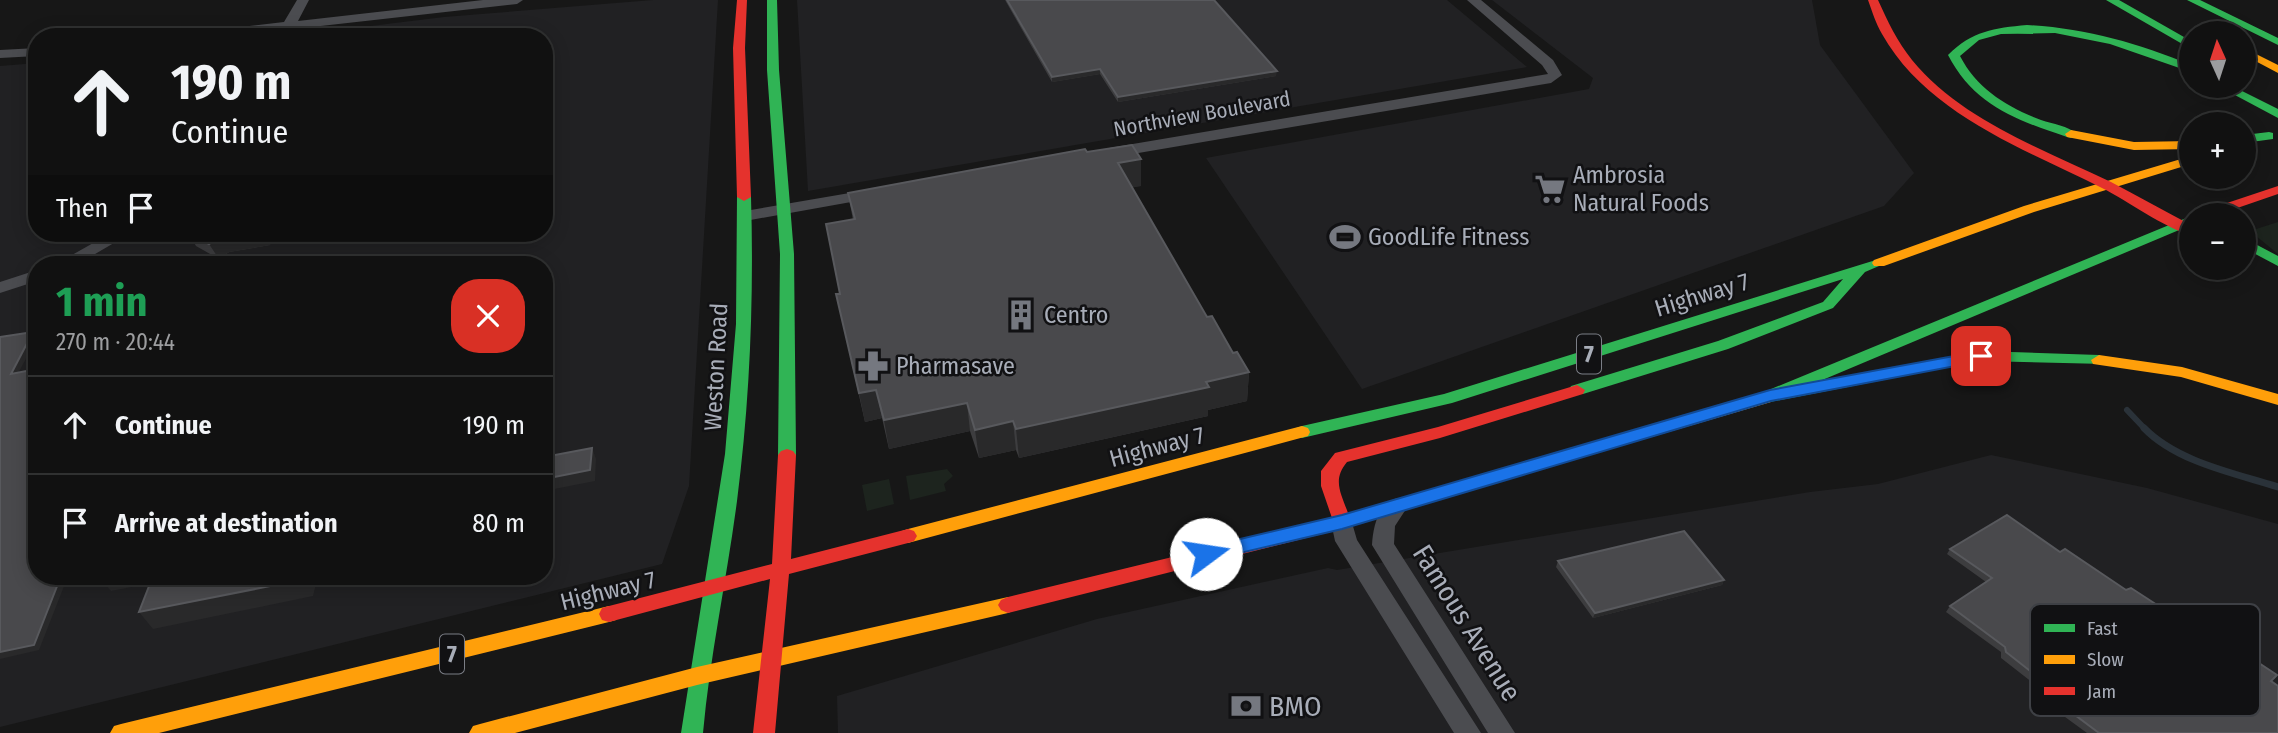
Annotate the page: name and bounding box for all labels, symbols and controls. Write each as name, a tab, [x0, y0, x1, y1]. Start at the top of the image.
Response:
north arrow	[2179, 21, 2256, 98]
map controls	[2179, 21, 2256, 280]
text: 190 m	[171, 53, 291, 112]
icon: ahead	[56, 56, 147, 147]
street label: Northview Boulevard	[1112, 86, 1292, 142]
button: +	[2179, 112, 2256, 189]
text: Continue	[171, 113, 288, 151]
place label: Ambrosia Natural Foods	[1573, 161, 1709, 217]
supermarket icon: Ambrosia Natural Foods	[1533, 172, 1567, 206]
icon: arrive	[122, 189, 160, 227]
text: Then	[56, 193, 108, 224]
button: −	[2179, 203, 2256, 280]
sports icon: GoodLife Fitness	[1328, 220, 1362, 254]
place label: GoodLife Fitness	[1368, 223, 1530, 251]
street label: Highway 7	[1651, 267, 1753, 323]
text: 1 min	[56, 277, 147, 327]
button: close	[451, 279, 525, 353]
building icon: Centro	[1004, 298, 1038, 332]
place label: Centro	[1044, 301, 1108, 329]
street label: Weston Road	[699, 302, 733, 432]
pin	[1951, 326, 2011, 386]
text: 270 m · 20:44	[56, 328, 175, 356]
road number: 7	[1577, 334, 1601, 374]
icon: arrive	[1962, 337, 2000, 375]
pharmacy icon: Pharmasave	[856, 349, 890, 383]
place label: Pharmasave	[896, 352, 1015, 380]
icon: ahead	[56, 406, 94, 444]
text: Continue	[115, 410, 212, 441]
text: 190 m	[463, 410, 525, 441]
street label: Highway 7	[1106, 421, 1208, 473]
icon: arrive	[56, 504, 94, 542]
text: Arrive at destination	[115, 508, 338, 539]
text: 80 m	[472, 508, 525, 539]
position arrow	[1169, 517, 1243, 591]
street label: Famous Avenue	[1406, 539, 1528, 707]
street label: Highway 7	[557, 566, 659, 616]
legend	[2030, 604, 2260, 716]
text: Fast	[2087, 617, 2118, 640]
road number: 7	[440, 634, 464, 674]
text: Slow	[2087, 648, 2124, 671]
text: Jam	[2087, 680, 2116, 703]
bank icon: BMO	[1229, 689, 1263, 723]
place label: BMO	[1269, 690, 1322, 723]

